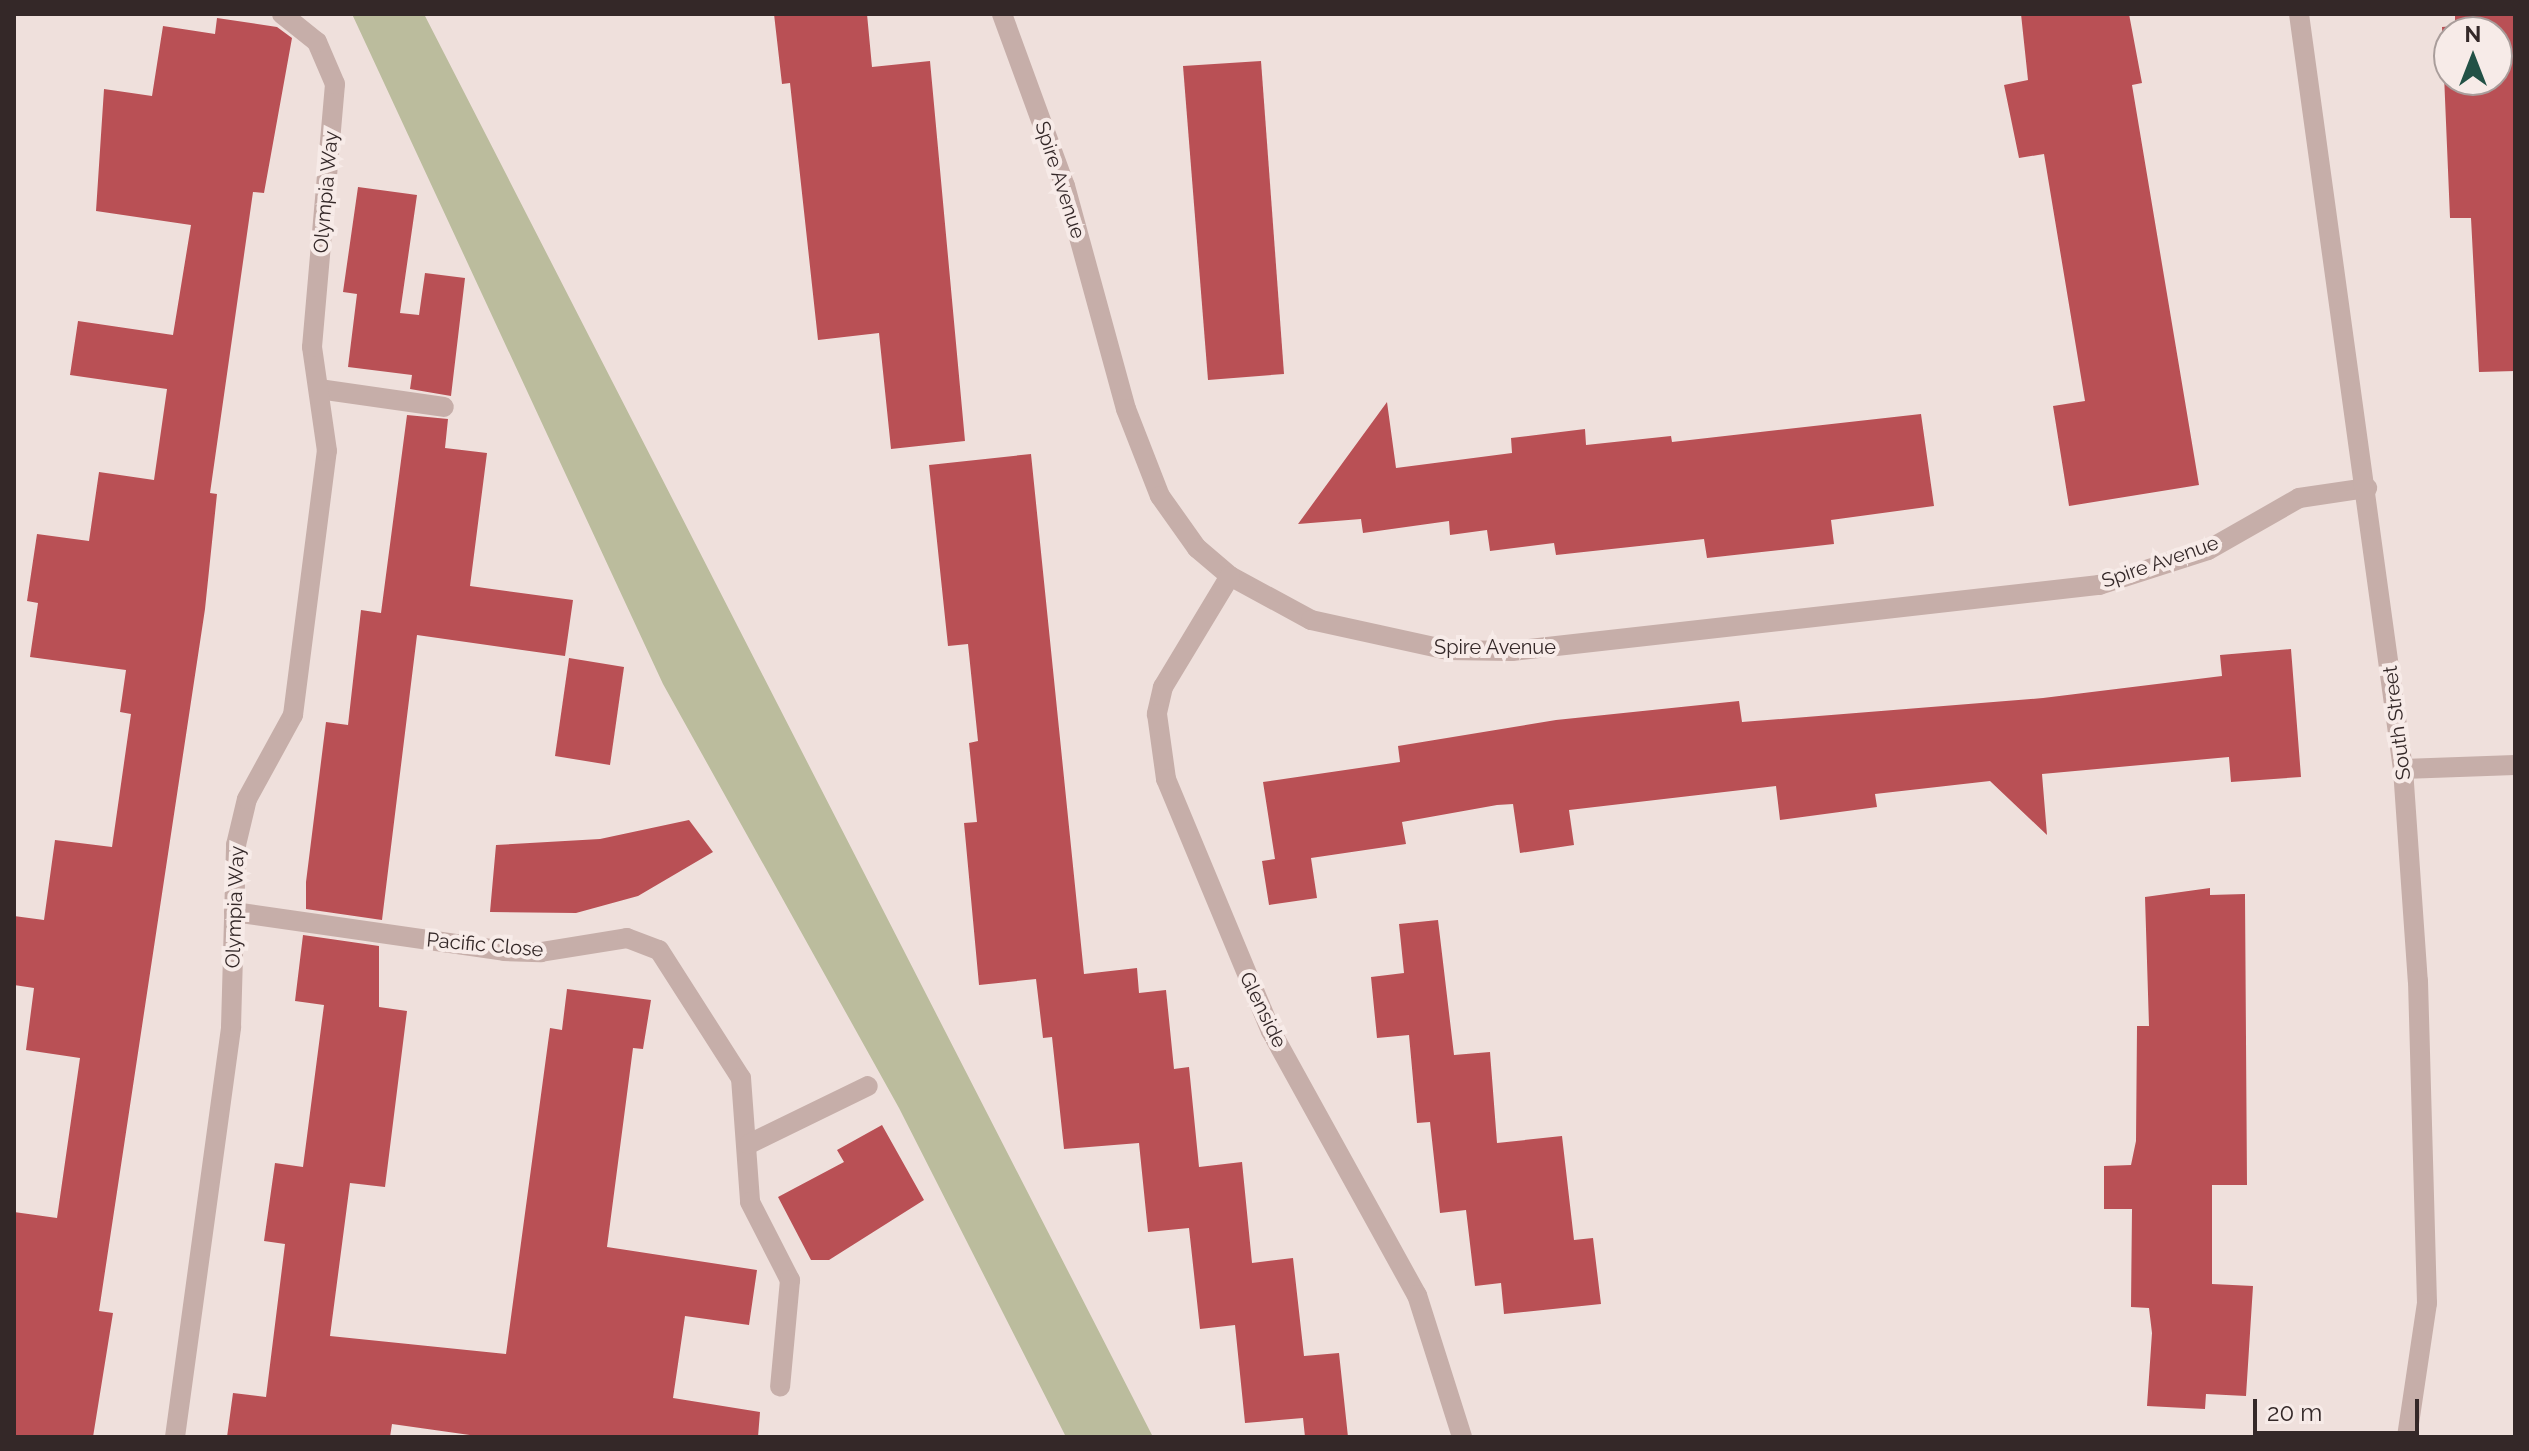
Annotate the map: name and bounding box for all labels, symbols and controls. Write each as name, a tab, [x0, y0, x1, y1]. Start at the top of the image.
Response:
north arrow	[2433, 16, 2513, 96]
text: N	[2465, 21, 2481, 47]
street label: Spire Avenue	[1030, 118, 1090, 242]
street label: Olympia Way	[309, 130, 343, 254]
street label: Spire Avenue	[2098, 531, 2222, 593]
street label: Spire Avenue	[1434, 635, 1556, 659]
street label: South Street	[2378, 665, 2416, 781]
street label: Olympia Way	[221, 845, 249, 969]
street label: Pacific Close	[426, 928, 544, 962]
street label: Glenside	[1234, 968, 1292, 1052]
scale bar	[2257, 1383, 2423, 1433]
text: 20 m	[2267, 1398, 2322, 1427]

